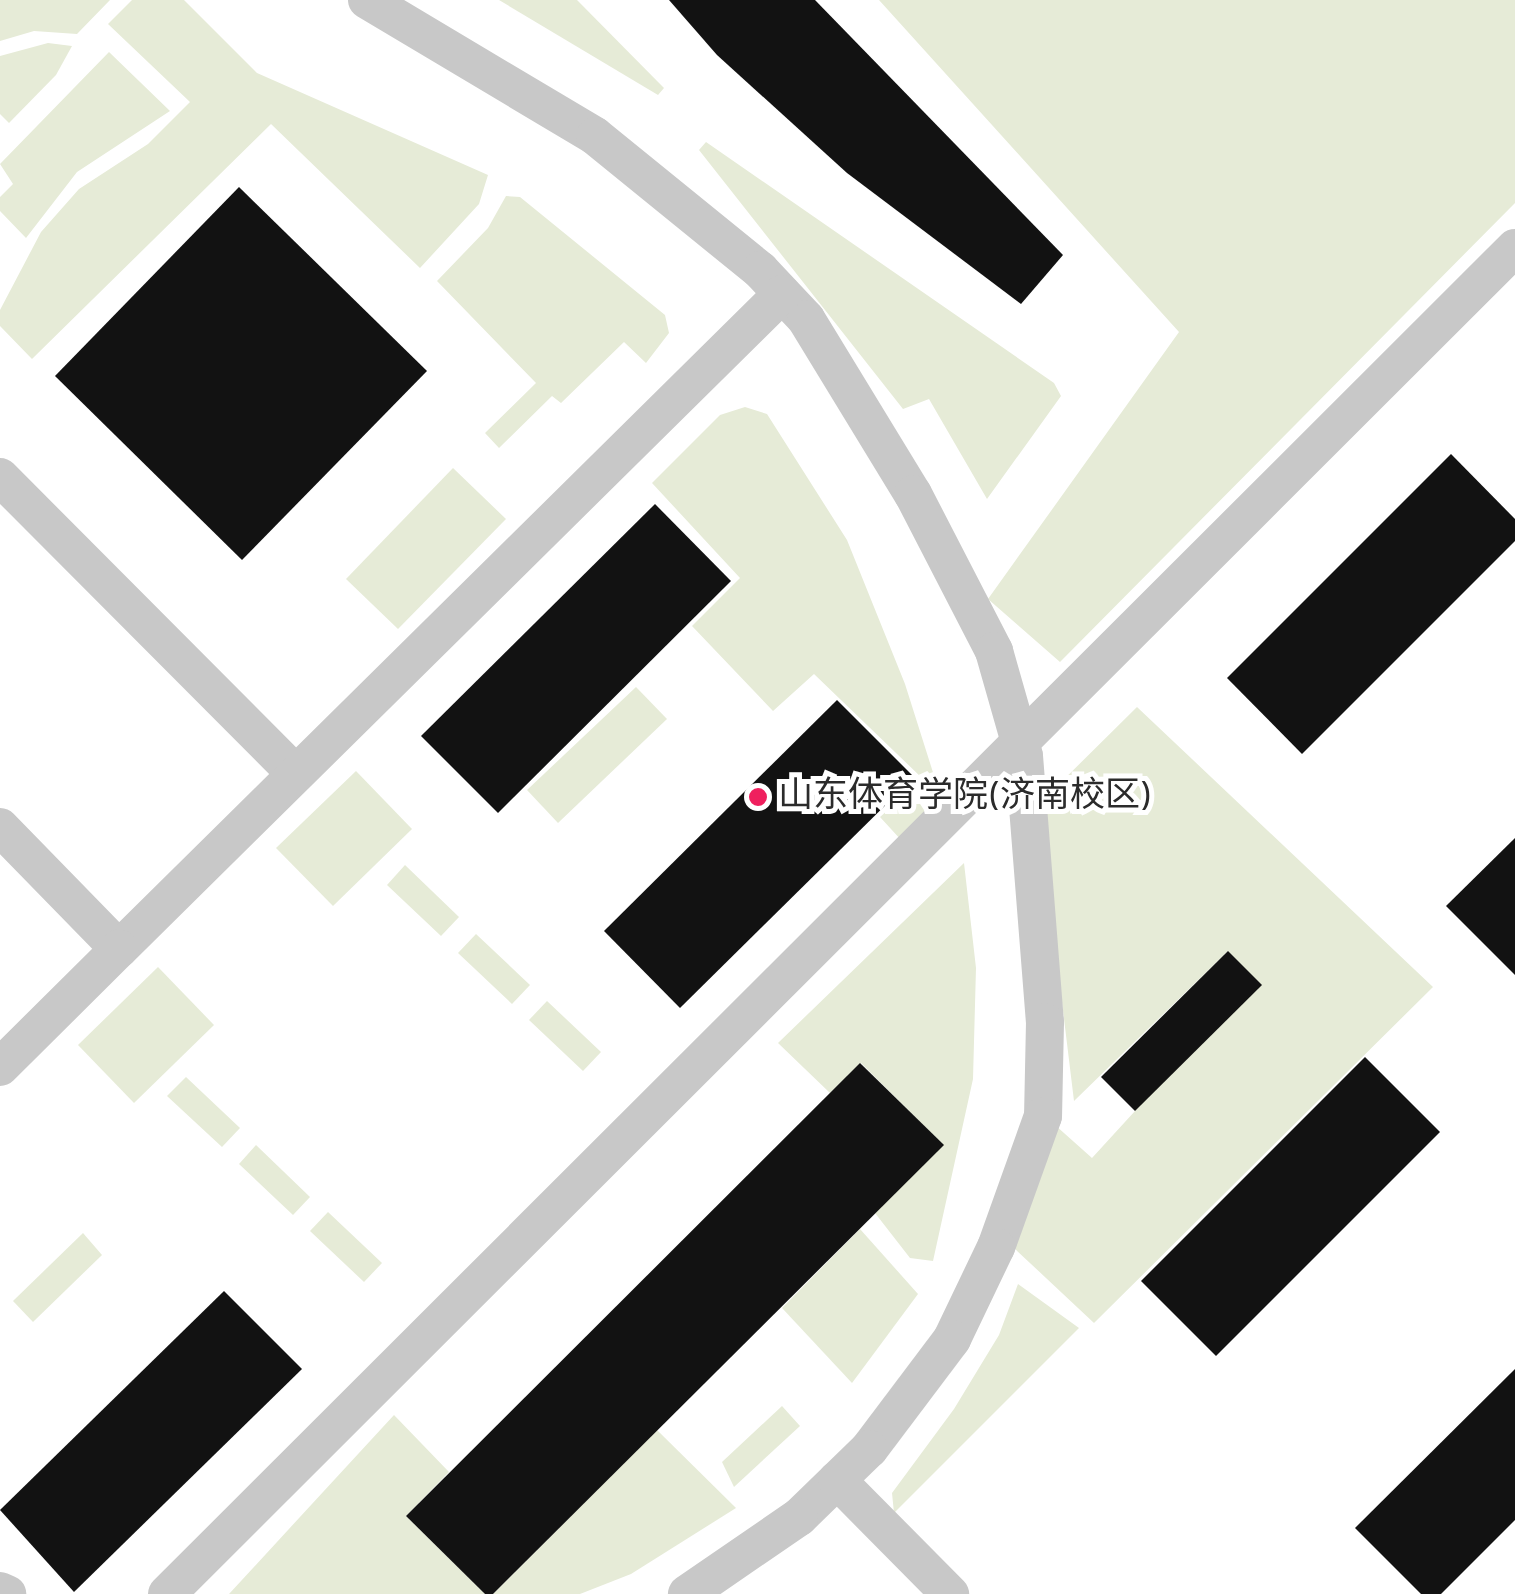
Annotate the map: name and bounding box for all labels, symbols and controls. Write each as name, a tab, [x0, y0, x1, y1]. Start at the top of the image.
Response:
place label: 山东体育学院(济南校区)	[778, 776, 1152, 818]
marker: 山东体育学院(济南校区)	[747, 786, 769, 808]

